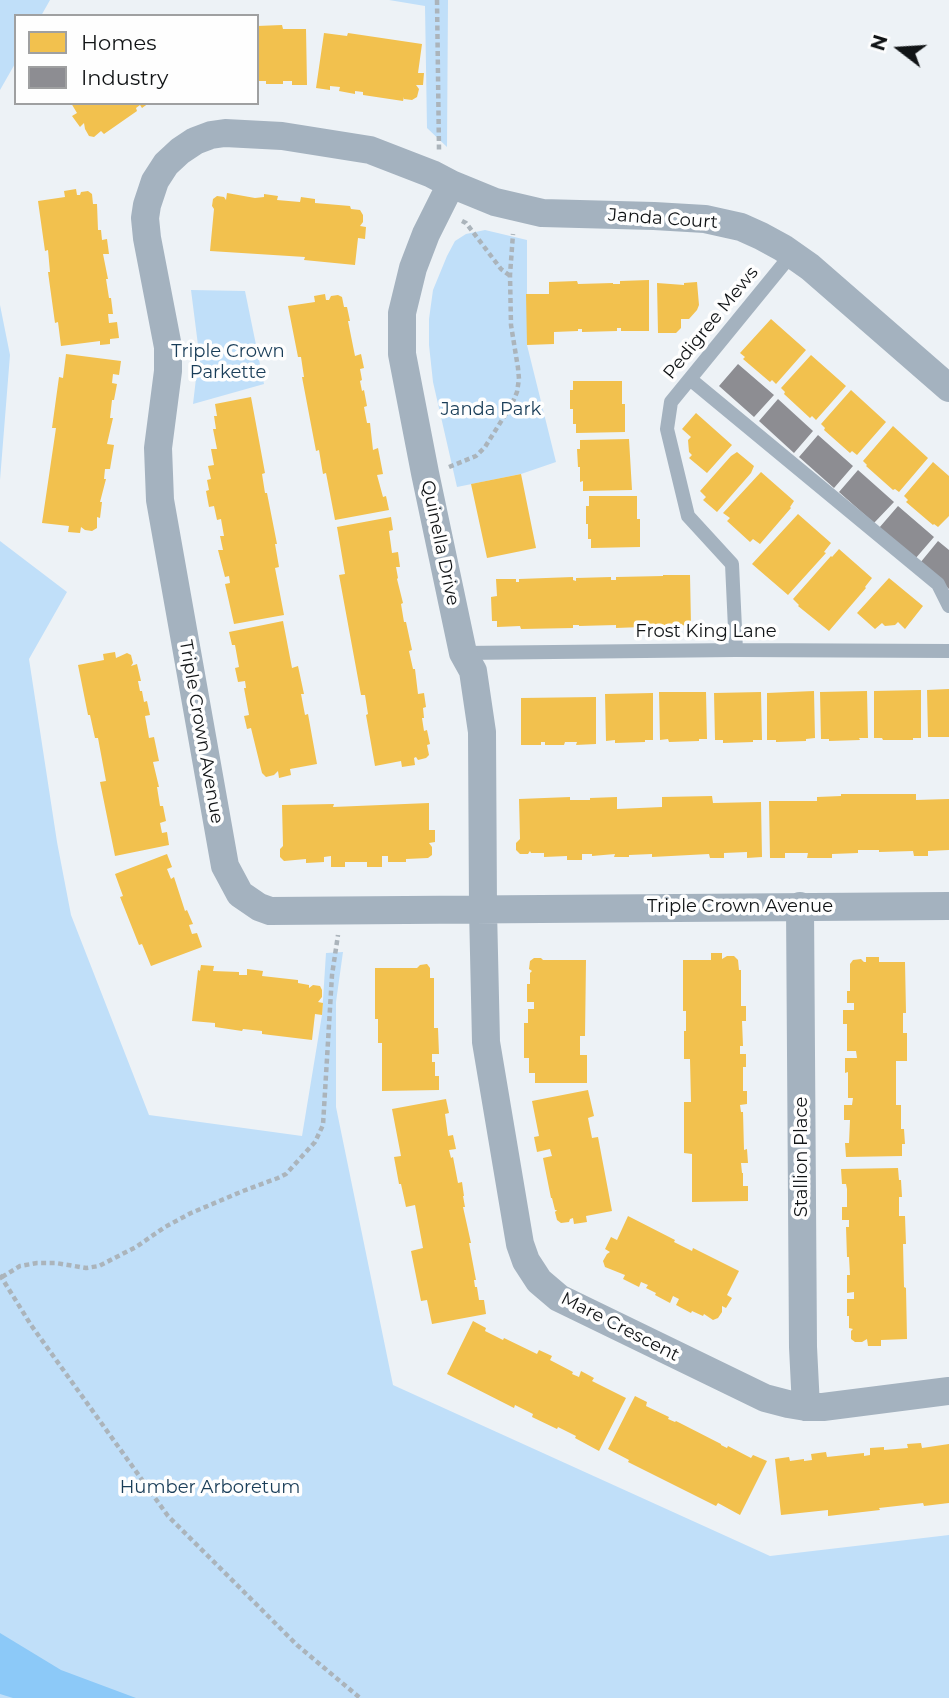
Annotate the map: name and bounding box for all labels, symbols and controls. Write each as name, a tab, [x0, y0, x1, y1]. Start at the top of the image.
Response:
legend	[14, 14, 259, 105]
north arrow	[865, 14, 935, 84]
text: Homes	[81, 30, 156, 55]
text: N	[866, 32, 893, 53]
text: Industry	[81, 65, 168, 90]
street label: Janda Court	[607, 204, 719, 234]
street label: Pedigree Mews	[659, 262, 763, 384]
park label: Triple Crown Parkette	[171, 341, 285, 384]
park label: Janda Park	[441, 399, 541, 421]
street label: Quinella Drive	[416, 479, 464, 607]
street label: Frost King Lane	[635, 621, 777, 643]
street label: Triple Crown Avenue	[174, 639, 228, 825]
street label: Triple Crown Avenue	[647, 896, 833, 918]
street label: Stallion Place	[791, 1097, 813, 1217]
street label: Mare Crescent	[557, 1288, 683, 1366]
park label: Humber Arboretum	[120, 1477, 300, 1499]

